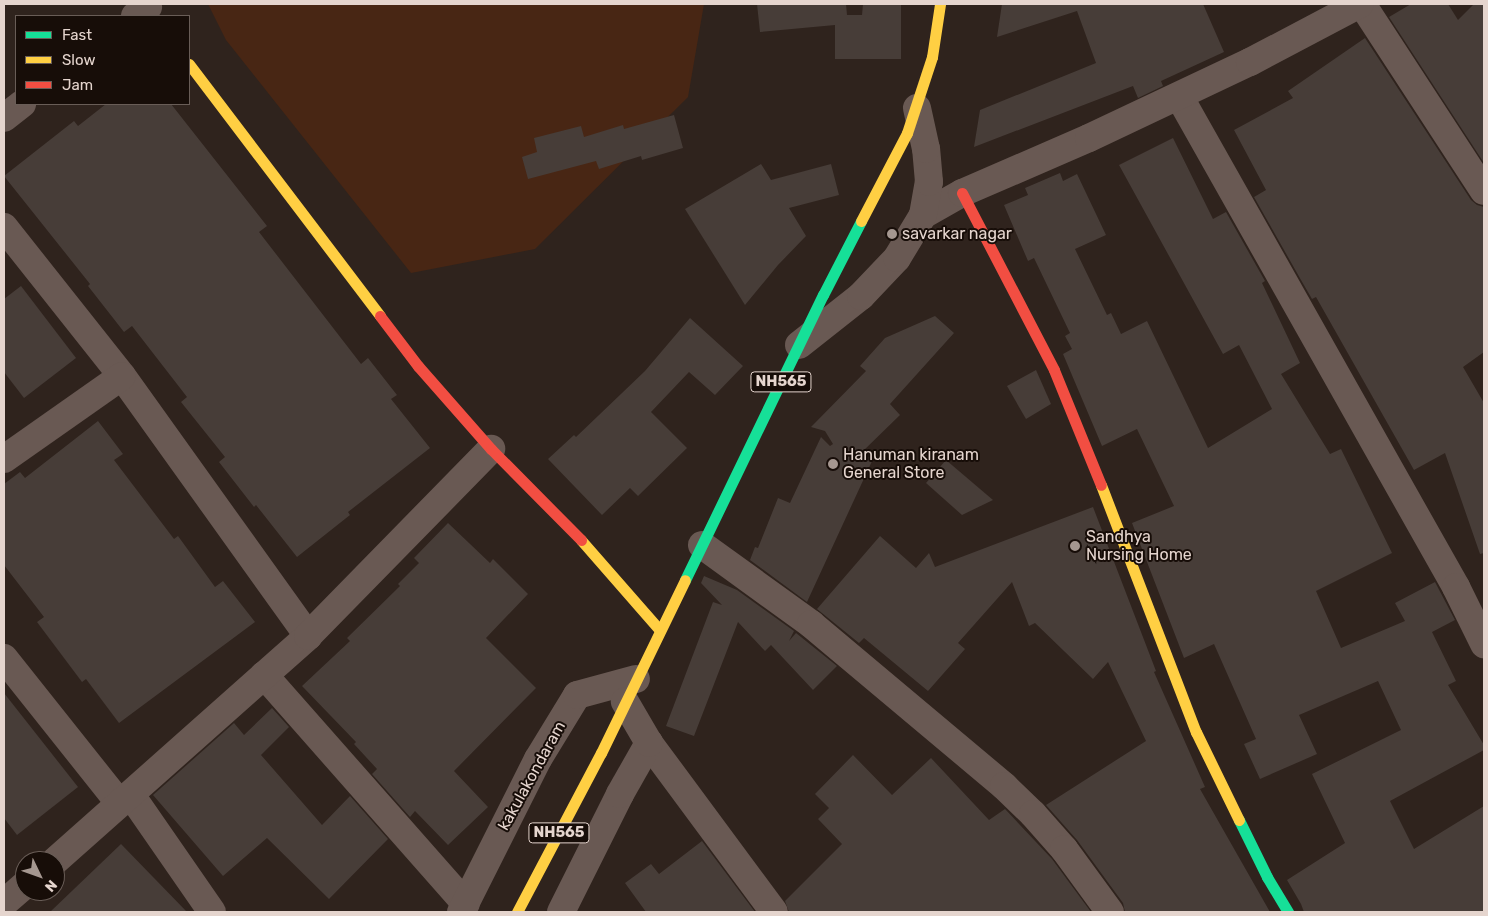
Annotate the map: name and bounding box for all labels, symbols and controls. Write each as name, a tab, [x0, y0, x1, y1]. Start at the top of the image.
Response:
legend	[15, 15, 190, 105]
text: Fast	[62, 26, 92, 44]
text: Slow	[62, 51, 95, 69]
text: Jam	[62, 76, 93, 94]
place label: savarkar nagar	[902, 224, 1012, 244]
marker: savarkar nagar	[886, 228, 898, 240]
road number: NH565	[750, 370, 812, 394]
place label: Hanuman kiranam General Store	[843, 445, 979, 483]
marker: Hanuman kiranam General Store	[827, 458, 839, 470]
place label: Sandhya Nursing Home	[1086, 527, 1192, 565]
marker: Sandhya Nursing Home	[1068, 539, 1082, 553]
street label: kakulakondaram	[494, 718, 570, 834]
road number: NH565	[528, 820, 590, 846]
north arrow	[15, 851, 65, 901]
text: N	[41, 876, 60, 895]

